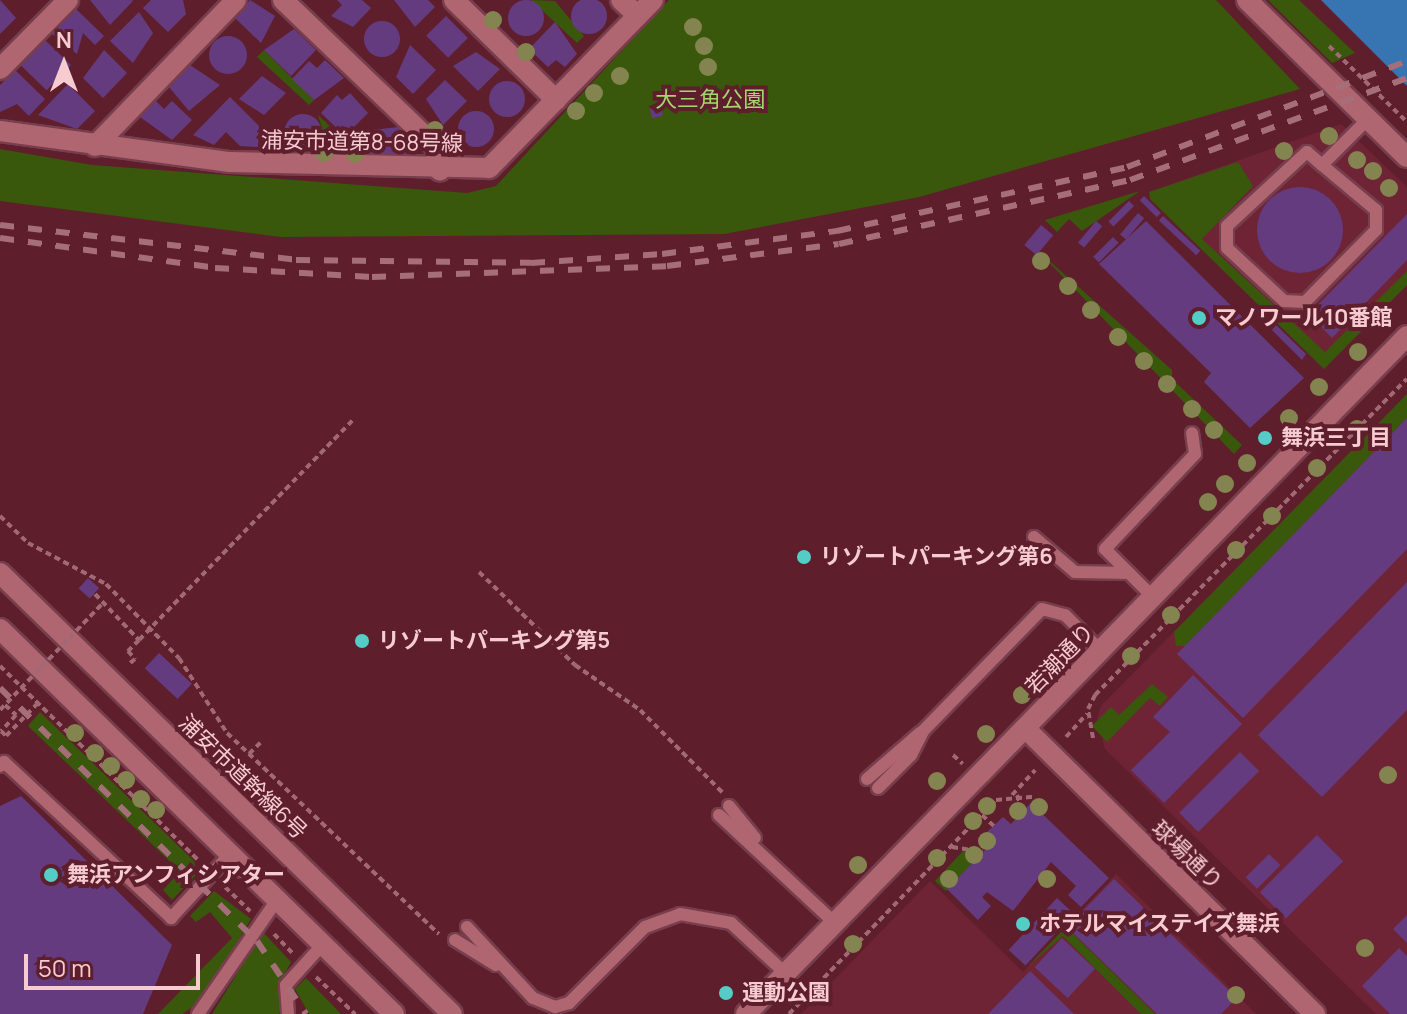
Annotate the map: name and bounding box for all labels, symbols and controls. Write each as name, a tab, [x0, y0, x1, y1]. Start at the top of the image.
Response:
north arrow	[24, 24, 104, 104]
text: N	[56, 25, 72, 55]
park label: 大三角公園	[655, 87, 765, 113]
street label: 浦安市道第8-68号線	[261, 127, 463, 157]
place label: マノワール10番館	[1215, 305, 1393, 331]
marker: マノワール10番館	[1190, 309, 1208, 327]
place label: 舞浜三丁目	[1281, 425, 1391, 451]
marker: 舞浜三丁目	[1256, 429, 1274, 447]
place label: リゾートパーキング第6	[820, 544, 1054, 570]
marker: リゾートパーキング第6	[795, 548, 813, 566]
street label: 若潮通り	[1020, 618, 1100, 700]
place label: リゾートパーキング第5	[378, 628, 611, 654]
marker: リゾートパーキング第5	[353, 632, 371, 650]
street label: 浦安市道幹線6号	[174, 709, 312, 845]
street label: 球場通り	[1146, 815, 1228, 895]
place label: 舞浜アンフィシアター	[67, 862, 287, 888]
marker: 舞浜アンフィシアター	[42, 866, 60, 884]
place label: ホテルマイステイズ舞浜	[1039, 911, 1281, 937]
marker: ホテルマイステイズ舞浜	[1014, 915, 1032, 933]
scale bar	[28, 938, 204, 988]
text: 50 m	[38, 951, 92, 984]
place label: 運動公園	[742, 980, 830, 1006]
marker: 運動公園	[717, 984, 735, 1002]

